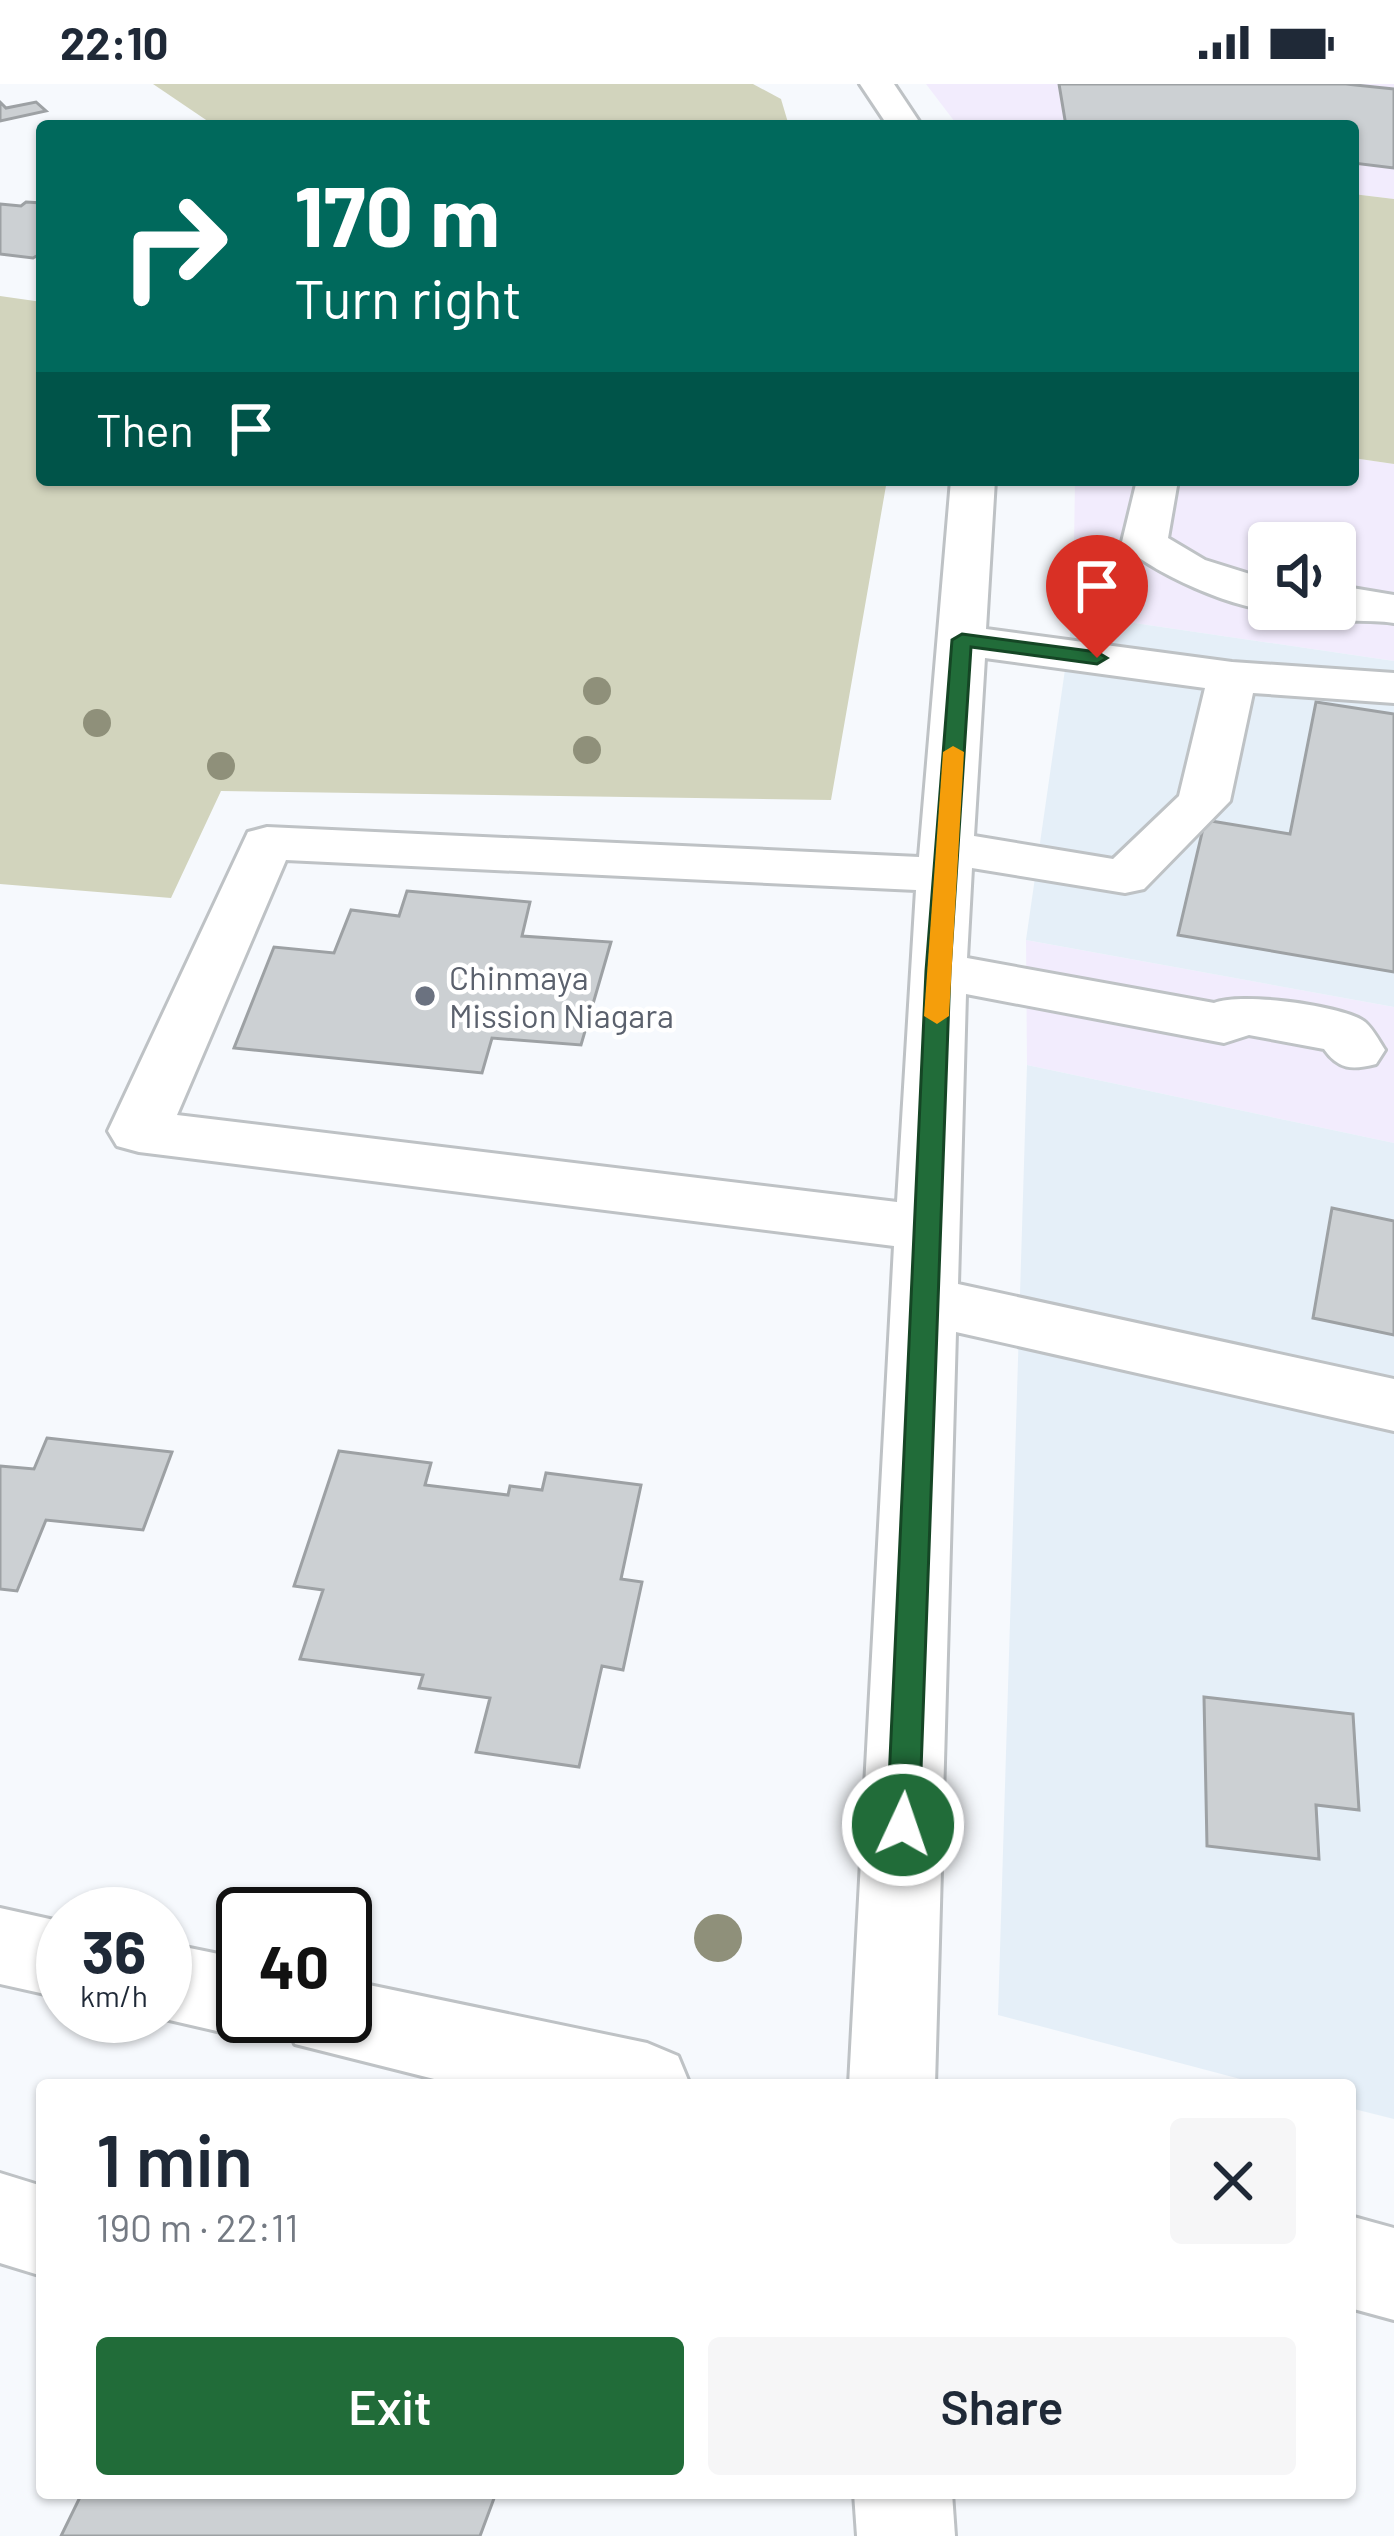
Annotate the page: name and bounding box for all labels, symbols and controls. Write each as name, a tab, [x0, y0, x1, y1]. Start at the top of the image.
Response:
text: 22:10	[60, 15, 168, 69]
text: 170 m	[294, 163, 500, 264]
icon: right	[96, 168, 252, 324]
text: Turn right	[294, 265, 522, 330]
icon: arrive	[218, 396, 284, 462]
text: Then	[96, 402, 194, 456]
map controls	[1248, 522, 1356, 630]
button: sound	[1248, 522, 1356, 630]
pin	[1046, 535, 1148, 658]
icon: arrive	[1064, 553, 1130, 619]
place label: Chinmaya Mission Niagara	[449, 957, 674, 1035]
marker: Chinmaya Mission Niagara	[412, 983, 438, 1009]
position arrow	[840, 1762, 966, 1888]
speed limit sign: 40	[216, 1887, 372, 2043]
text: 36	[82, 1914, 146, 1986]
text: km/h	[80, 1977, 148, 2013]
text: 1 min	[96, 2115, 253, 2201]
button: close	[1170, 2118, 1296, 2244]
text: 190 m · 22:11	[96, 2203, 298, 2250]
button: Exit	[96, 2337, 684, 2475]
button: Share	[708, 2337, 1296, 2475]

